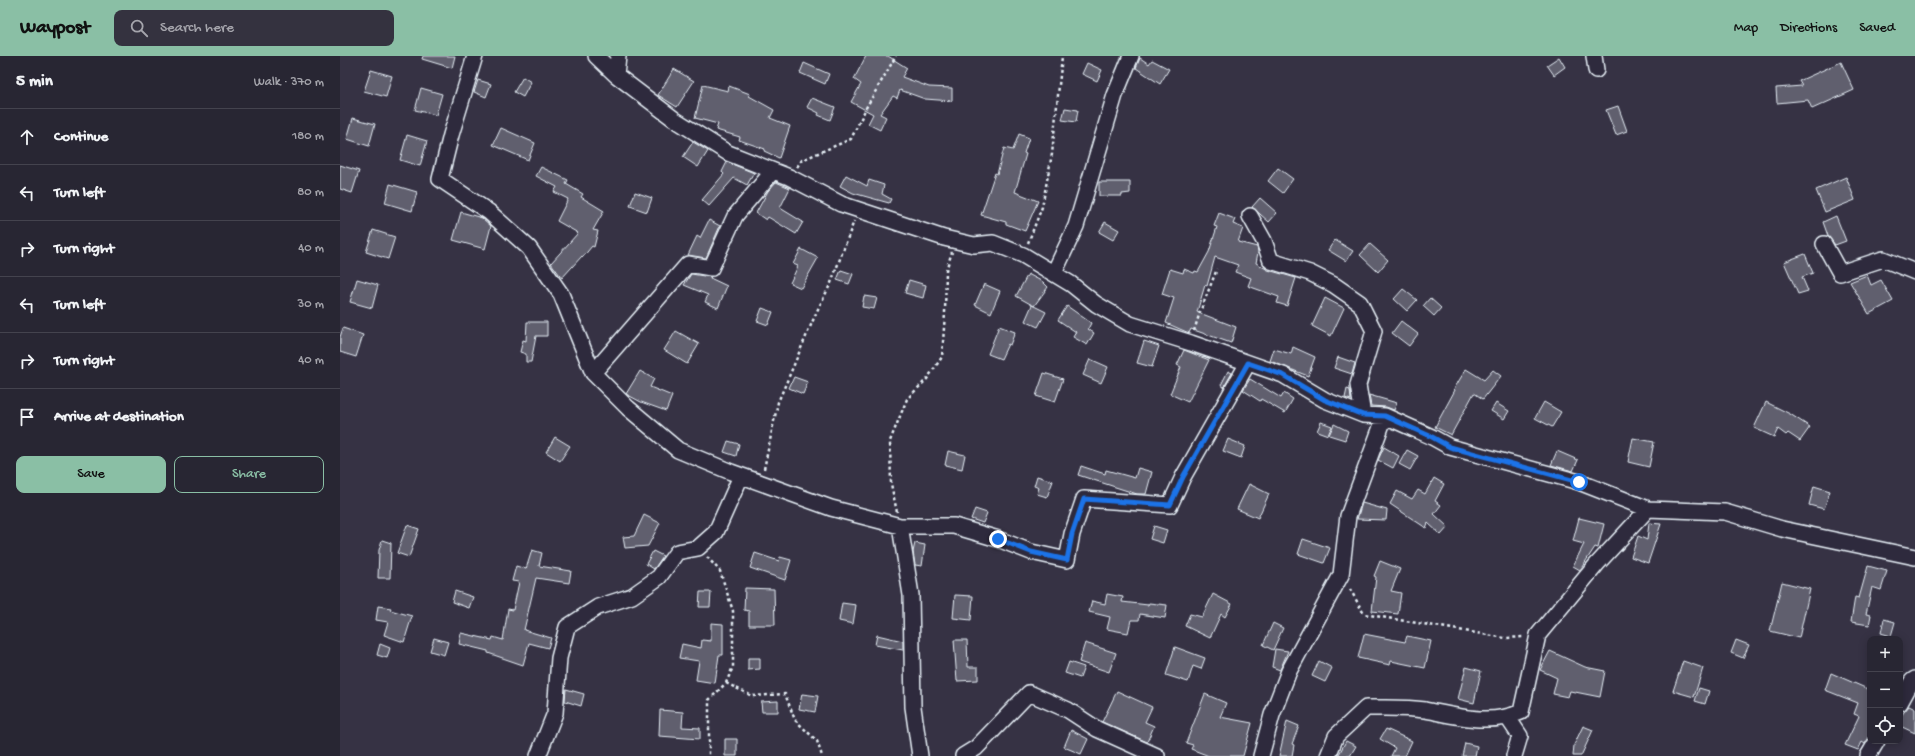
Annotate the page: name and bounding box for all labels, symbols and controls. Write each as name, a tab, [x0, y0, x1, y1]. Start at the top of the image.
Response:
search box	[114, 10, 394, 46]
text: Waypost	[20, 17, 90, 40]
icon: search	[128, 17, 150, 39]
text: Search here	[160, 19, 234, 37]
text: Map	[1734, 20, 1758, 37]
text: Directions	[1780, 20, 1837, 37]
text: Saved	[1859, 20, 1895, 37]
text: 5 min	[16, 72, 53, 92]
text: Walk · 370 m	[254, 75, 324, 90]
icon: ahead	[16, 126, 38, 148]
text: Continue	[54, 128, 108, 146]
text: 180 m	[292, 129, 324, 144]
icon: left	[16, 182, 38, 204]
text: Turn left	[54, 184, 105, 202]
text: 80 m	[297, 185, 324, 200]
icon: right	[16, 238, 38, 260]
text: Turn right	[54, 240, 114, 258]
text: 40 m	[298, 241, 324, 256]
icon: left	[16, 294, 38, 316]
text: Turn left	[54, 296, 105, 314]
text: 30 m	[298, 297, 324, 312]
icon: right	[16, 350, 38, 372]
text: Turn right	[54, 352, 114, 370]
text: 40 m	[298, 353, 324, 368]
icon: arrive	[16, 406, 38, 428]
text: Arrive at destination	[54, 408, 184, 426]
button: Save	[16, 456, 166, 493]
button: Share	[174, 456, 324, 493]
route start	[1570, 473, 1588, 491]
route end	[989, 530, 1007, 548]
map controls	[1867, 636, 1903, 744]
button: +	[1867, 636, 1903, 672]
button: −	[1867, 672, 1903, 708]
button: locate	[1867, 708, 1903, 744]

